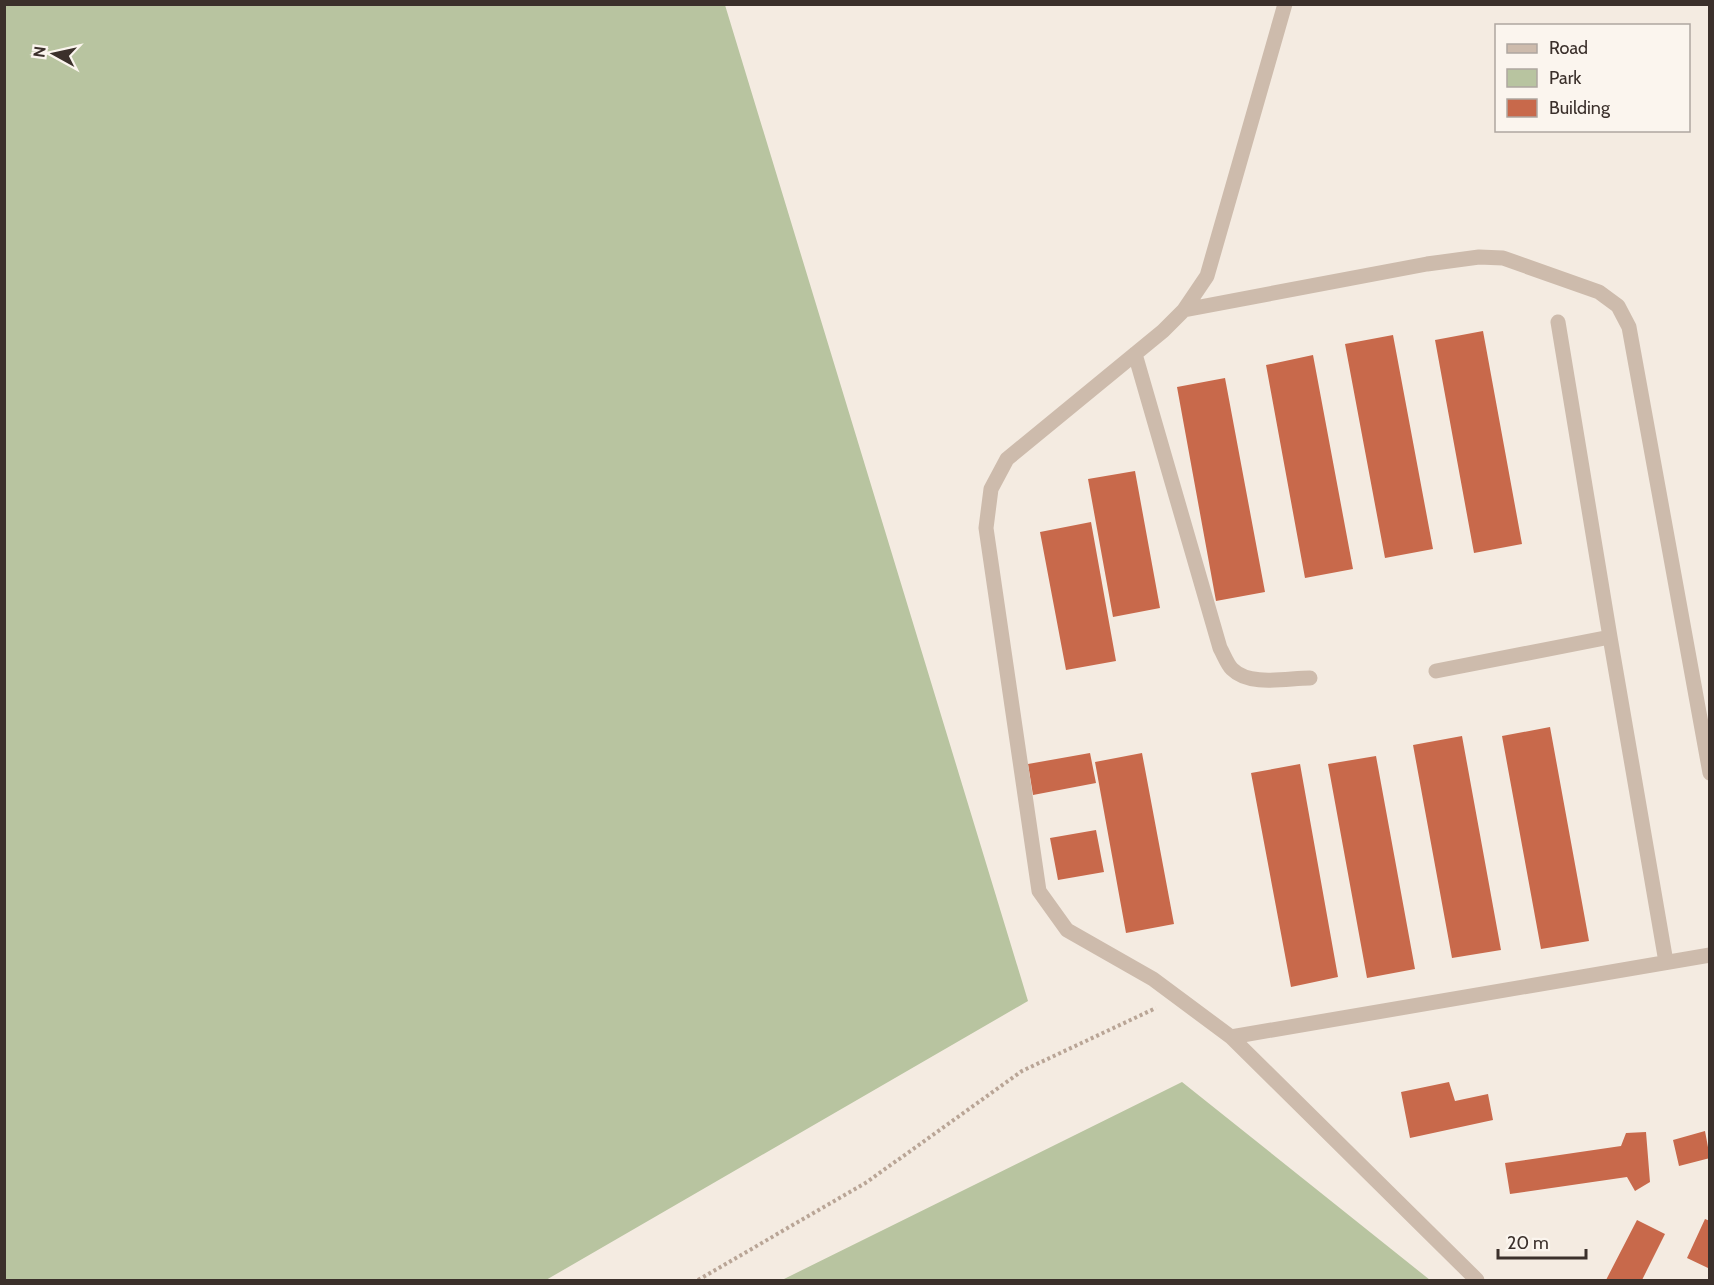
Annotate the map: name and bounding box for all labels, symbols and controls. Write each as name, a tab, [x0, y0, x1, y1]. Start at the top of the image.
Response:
north arrow	[24, 24, 84, 84]
legend	[1495, 24, 1690, 132]
text: Road	[1549, 37, 1588, 59]
text: N	[29, 45, 50, 59]
text: Park	[1549, 67, 1582, 89]
text: Building	[1549, 97, 1611, 119]
scale bar	[1498, 1222, 1586, 1260]
text: 20 m	[1507, 1232, 1549, 1254]

